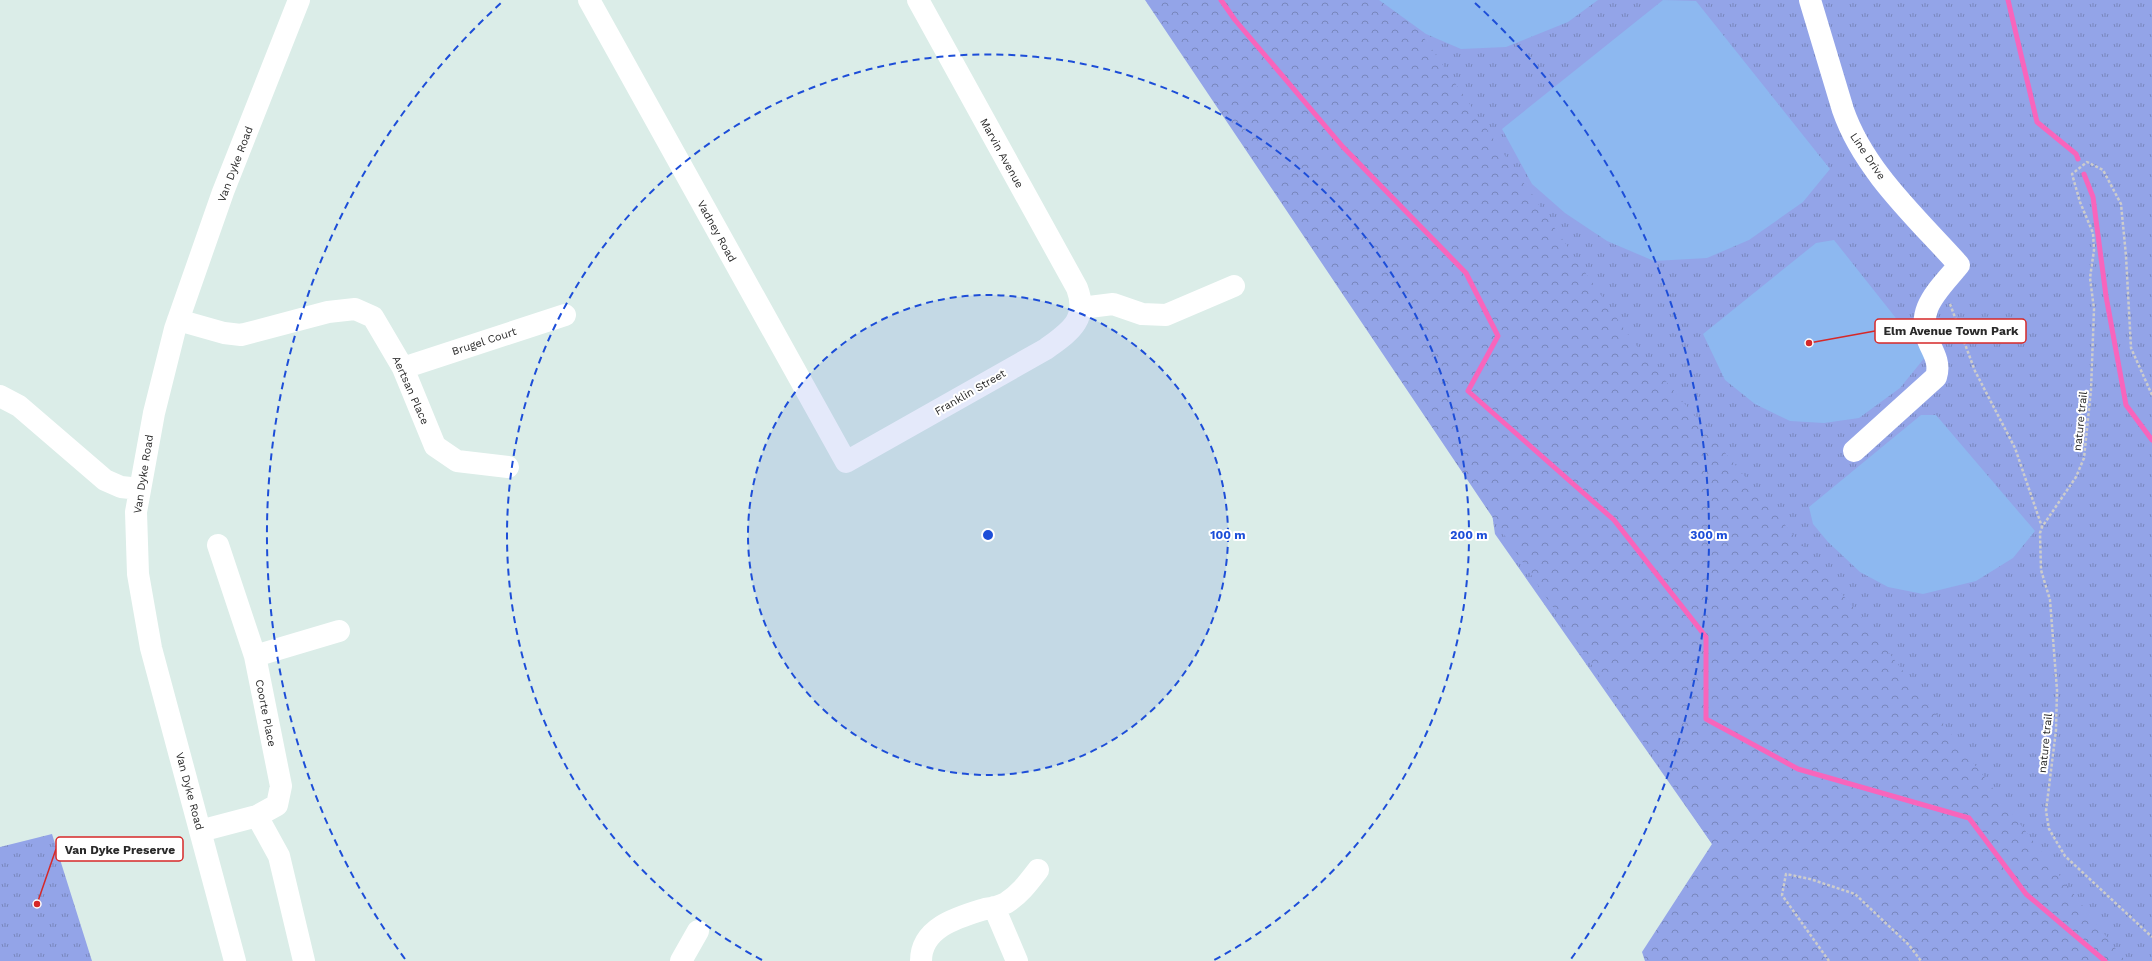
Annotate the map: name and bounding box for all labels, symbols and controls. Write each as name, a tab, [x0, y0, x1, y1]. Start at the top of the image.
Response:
street label: Marvin Avenue	[977, 116, 1026, 190]
street label: Van Dyke Road	[215, 125, 256, 204]
street label: Line Drive	[1847, 130, 1888, 182]
street label: Vadney Road	[694, 198, 739, 264]
callout: Elm Avenue Town Park	[1875, 319, 2026, 343]
text: Elm Avenue Town Park	[1883, 324, 2019, 338]
street label: Brugel Court	[450, 325, 518, 358]
street label: Aertsan Place	[390, 354, 431, 426]
street label: Franklin Street	[932, 367, 1008, 418]
street label: nature trail	[2071, 390, 2090, 452]
street label: Van Dyke Road	[131, 434, 156, 515]
centre of rings	[981, 528, 995, 542]
text: 100 m	[1210, 528, 1246, 542]
text: 200 m	[1450, 528, 1488, 542]
text: 300 m	[1690, 528, 1728, 542]
street label: Coorte Place	[253, 678, 278, 748]
street label: nature trail	[2036, 712, 2055, 774]
street label: Van Dyke Road	[173, 751, 206, 831]
callout: Van Dyke Preserve	[56, 837, 183, 861]
text: Van Dyke Preserve	[65, 843, 175, 857]

